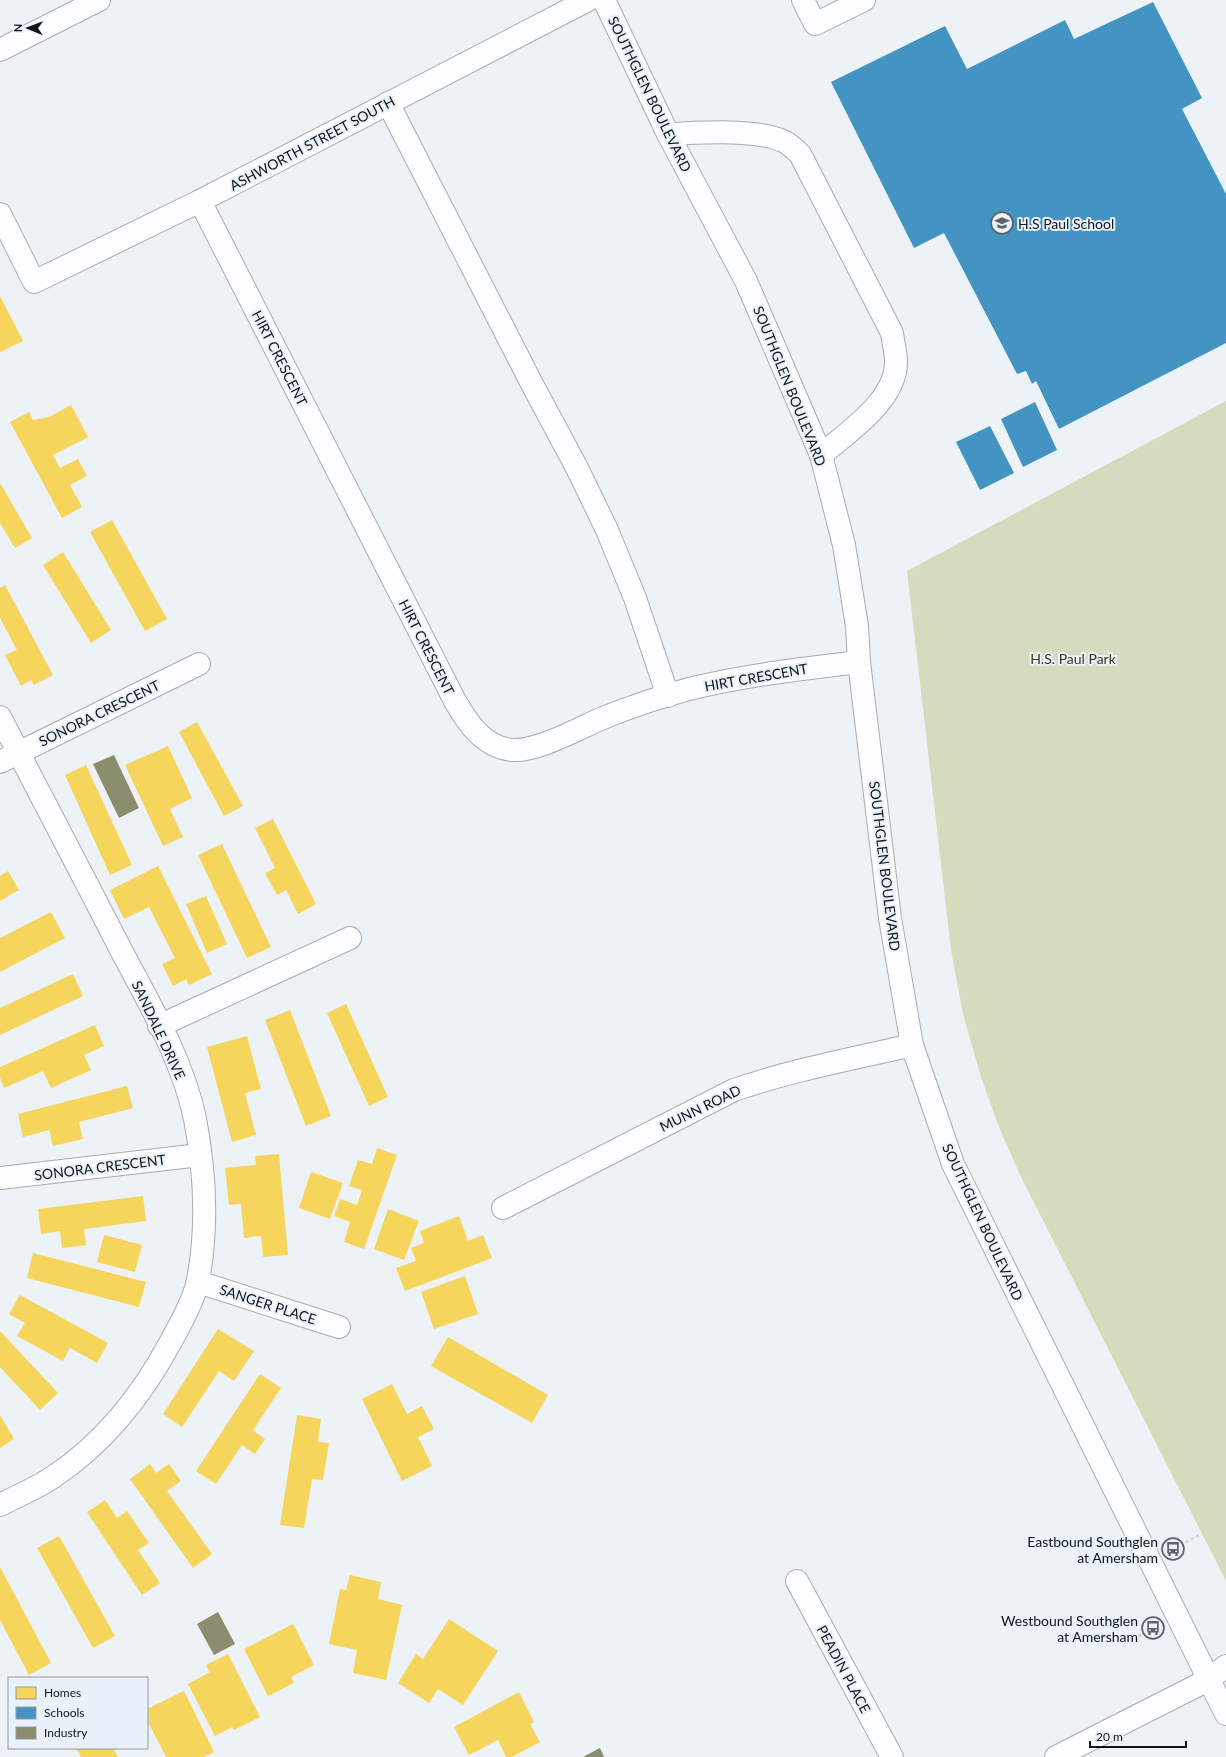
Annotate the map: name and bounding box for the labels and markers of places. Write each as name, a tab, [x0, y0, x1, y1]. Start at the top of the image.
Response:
school or university icon: H.S Paul School	[989, 210, 1015, 236]
place label: H.S Paul School	[1018, 215, 1114, 232]
place label: Eastbound Southglen at Amersham	[1027, 1533, 1158, 1566]
bus stop icon: Eastbound Southglen at Amersham	[1160, 1536, 1186, 1562]
place label: Westbound Southglen at Amersham	[1001, 1612, 1138, 1645]
bus stop icon: Westbound Southglen at Amersham	[1140, 1615, 1166, 1641]

